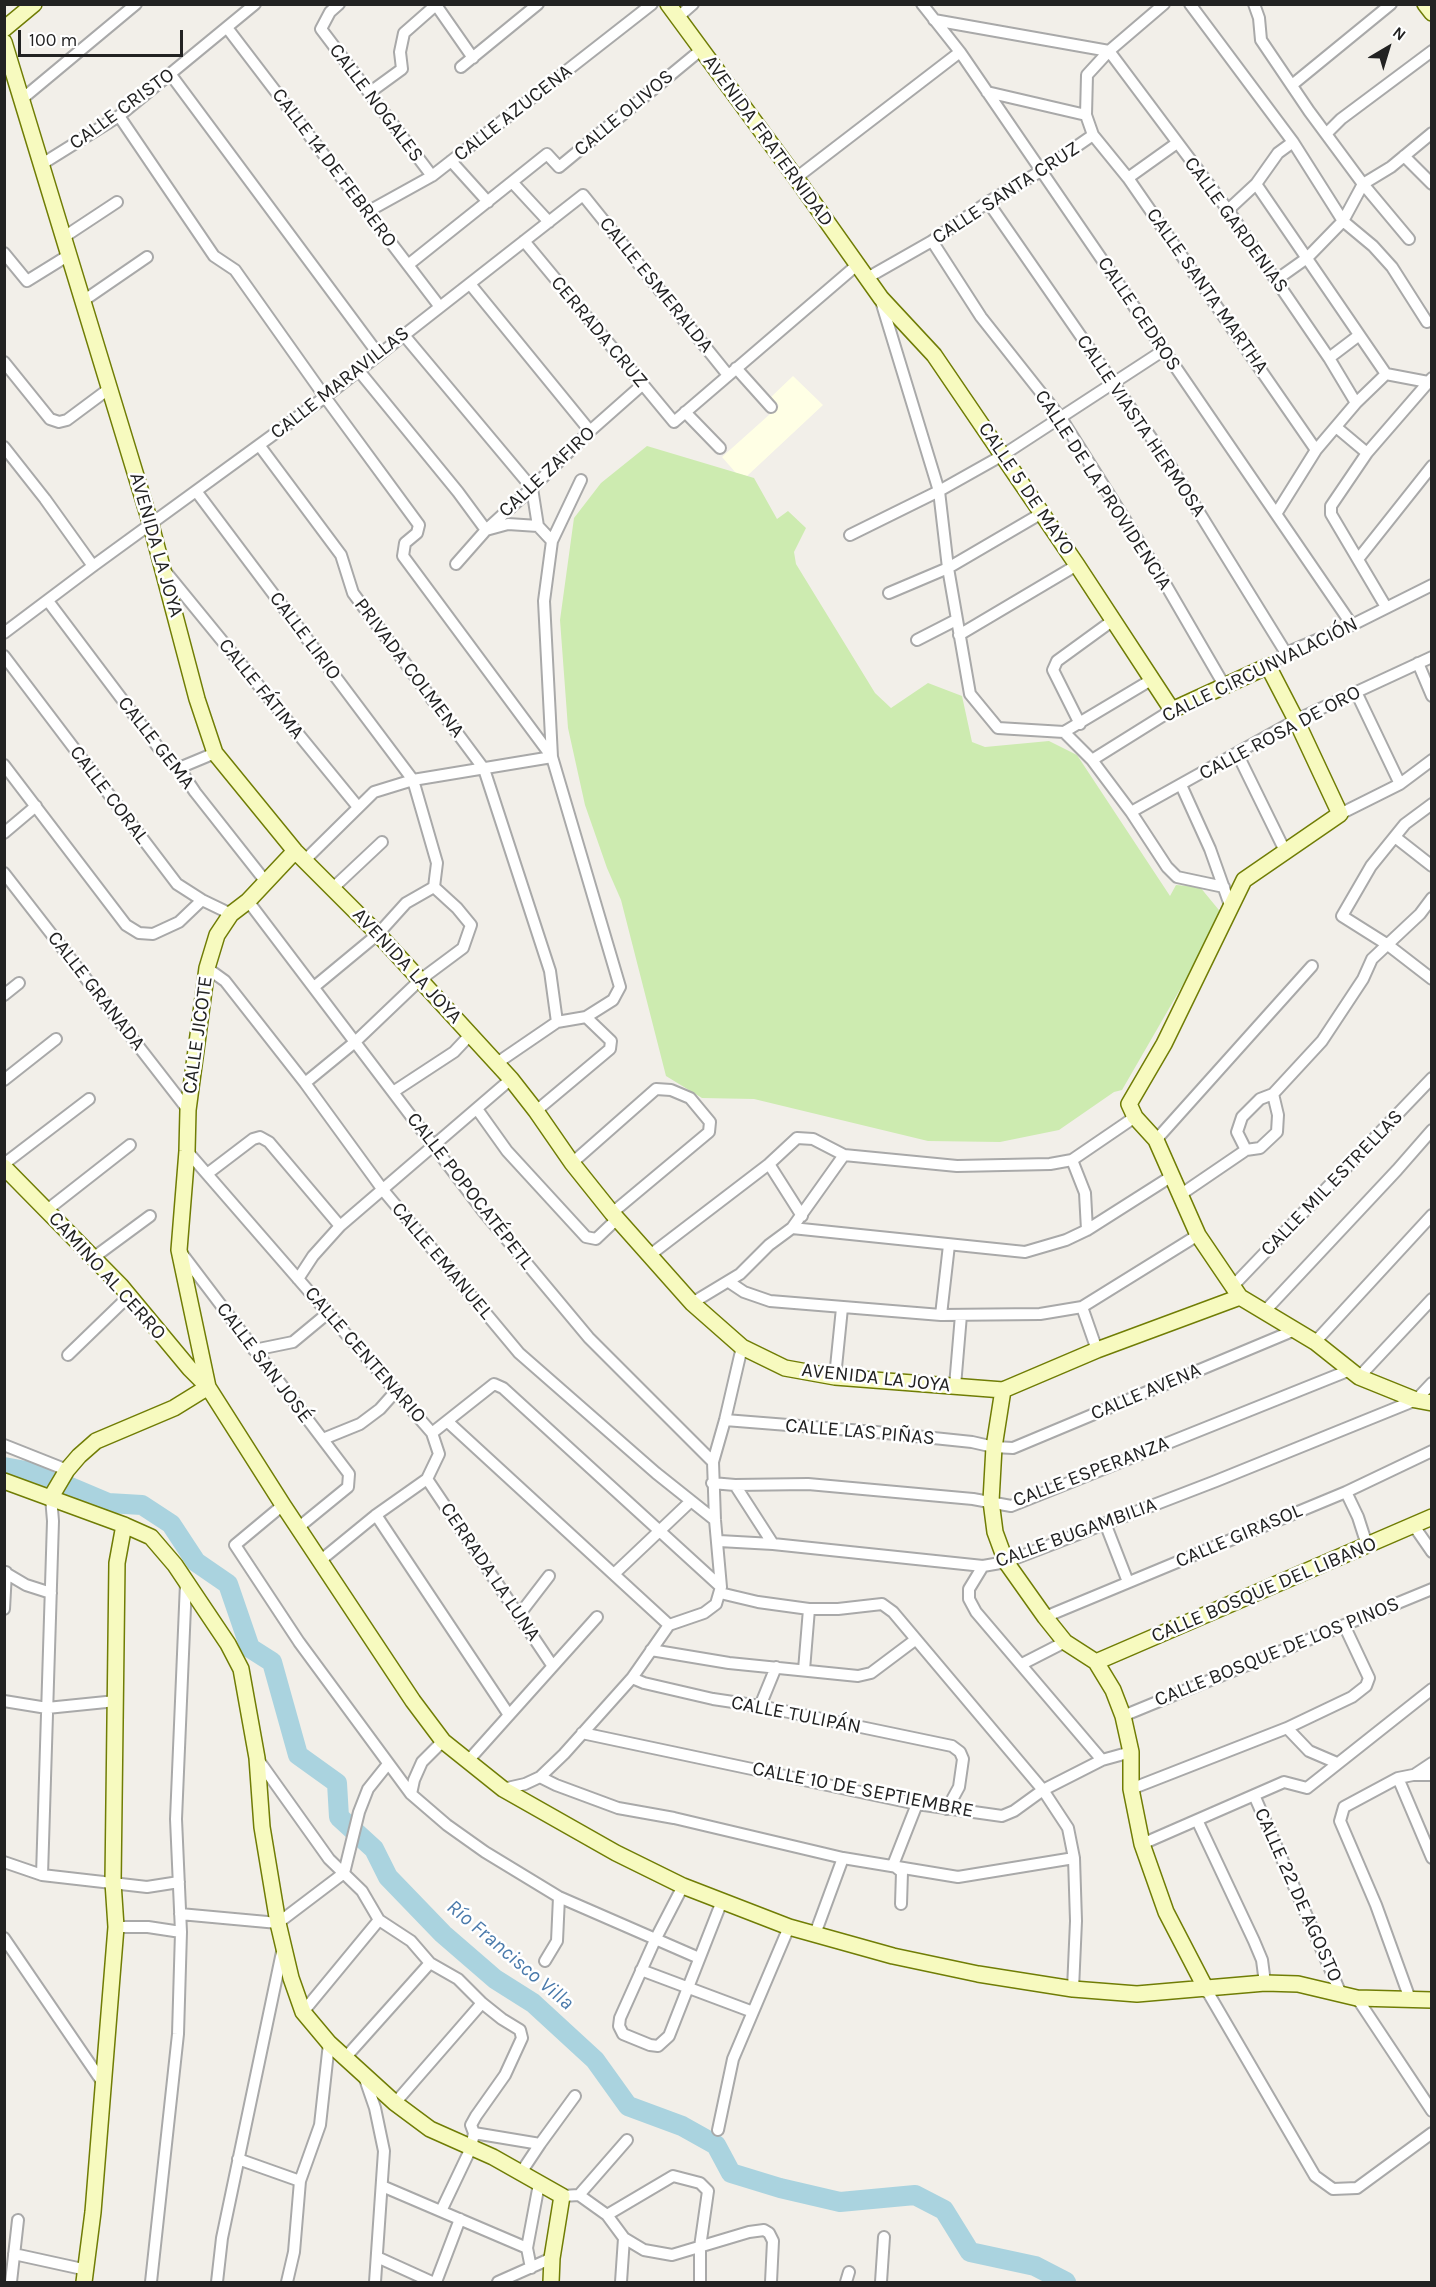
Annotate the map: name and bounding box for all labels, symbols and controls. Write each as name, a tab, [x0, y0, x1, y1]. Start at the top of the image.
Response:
scale bar	[21, 18, 186, 56]
north arrow	[1358, 18, 1418, 78]
text: N	[1389, 22, 1410, 44]
text: 100 m	[29, 29, 77, 51]
street label: CALLE NOGALES	[324, 39, 428, 167]
street label: AVENIDA FRATERNIDAD	[698, 51, 838, 231]
street label: CALLE AZUCENA	[449, 59, 577, 167]
street label: CALLE CRISTO	[65, 63, 179, 155]
street label: CALLE OLIVOS	[569, 64, 679, 162]
street label: CALLE 14 DE FEBRERO	[266, 84, 402, 252]
street label: CALLE SANTA CRUZ	[928, 136, 1084, 250]
street label: CALLE GARDENIAS	[1179, 152, 1293, 298]
street label: CALLE SANTA MARTHA	[1141, 204, 1273, 378]
street label: CALLE ESMERALDA	[594, 212, 718, 358]
street label: CALLE CEDROS	[1092, 252, 1186, 376]
street label: CERRADA CRUZ	[545, 271, 653, 393]
street label: CALLE MARAVILLAS	[266, 321, 414, 445]
street label: CALLE VIASTA HERMOSA	[1071, 330, 1211, 522]
street label: CALLE DE LA PROVIDENCIA	[1029, 386, 1177, 594]
street label: CALLE 5 DE MAYO	[973, 418, 1079, 560]
street label: CALLE ZAFIRO	[494, 421, 600, 523]
street label: AVENIDA LA JOYA	[124, 470, 188, 620]
street label: CALLE LIRIO	[264, 587, 346, 685]
street label: PRIVADA COLMENA	[349, 594, 469, 742]
street label: CALLE CIRCUNVALACIÓN	[1158, 612, 1362, 728]
street label: CALLE FÁTIMA	[213, 634, 309, 744]
street label: CALLE ROSA DE ORO	[1195, 680, 1365, 786]
street label: CALLE GEMA	[112, 692, 200, 794]
street label: CALLE CORAL	[64, 741, 154, 849]
street label: AVENIDA LA JOYA	[347, 903, 467, 1029]
street label: CALLE GRANADA	[42, 927, 150, 1055]
street label: CALLE JICOTE	[178, 975, 218, 1095]
street label: CALLE MIL ESTRELLAS	[1256, 1105, 1408, 1261]
street label: CALLE POPOCATÉPETL	[401, 1108, 539, 1274]
street label: CALLE EMANUEL	[386, 1198, 498, 1324]
street label: CAMINO AL CERRO	[43, 1207, 171, 1345]
street label: CALLE CENTENARIO	[299, 1282, 431, 1428]
street label: CALLE SAN JOSÉ	[211, 1298, 317, 1428]
street label: AVENIDA LA JOYA	[800, 1358, 952, 1398]
street label: CALLE AVENA	[1087, 1358, 1205, 1426]
street label: CALLE LAS PIÑAS	[784, 1414, 936, 1450]
street label: CALLE ESPERANZA	[1010, 1431, 1172, 1513]
street label: CALLE BUGAMBILIA	[992, 1493, 1160, 1573]
street label: CERRADA LA LUNA	[435, 1498, 545, 1646]
street label: CALLE GIRASOL	[1172, 1499, 1306, 1573]
street label: CALLE BOSQUE DEL LIBANO	[1148, 1532, 1380, 1648]
street label: CALLE BOSQUE DE LOS PINOS	[1151, 1592, 1403, 1712]
street label: CALLE TULIPÁN	[729, 1691, 863, 1739]
street label: CALLE 10 DE SEPTIEMBRE	[750, 1757, 976, 1823]
street label: CALLE 22 DE AGOSTO	[1249, 1804, 1347, 1986]
water label: Río Francisco Villa	[441, 1894, 579, 2016]

